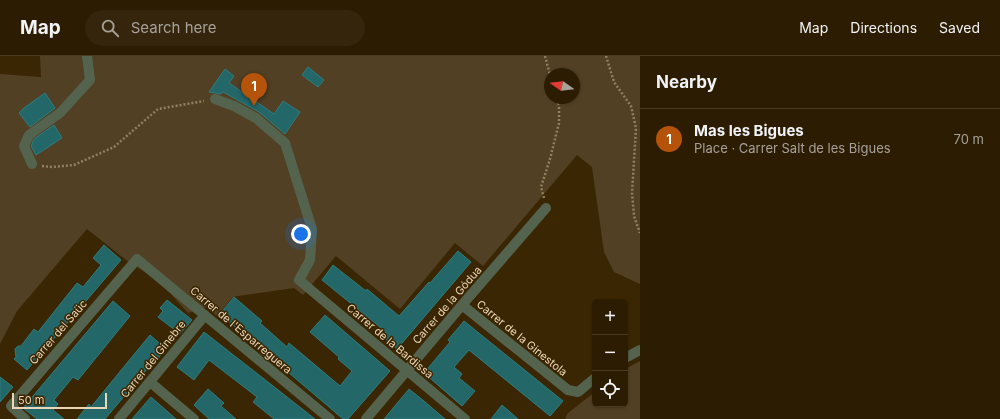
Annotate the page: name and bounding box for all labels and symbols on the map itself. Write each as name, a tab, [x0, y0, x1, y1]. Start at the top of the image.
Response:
north arrow	[544, 68, 580, 104]
pin: 1	[241, 73, 267, 106]
your location	[291, 224, 311, 244]
street label: Carrer de la Gódua	[409, 263, 485, 347]
street label: Carrer de l'Esparreguera	[187, 283, 295, 377]
street label: Carrer del Saüc	[26, 297, 90, 367]
street label: Carrer de la Ginestola	[474, 297, 570, 379]
street label: Carrer de la Bardissa	[344, 301, 436, 381]
street label: Carrer del Ginebre	[117, 317, 189, 401]
scale bar	[12, 391, 107, 410]

